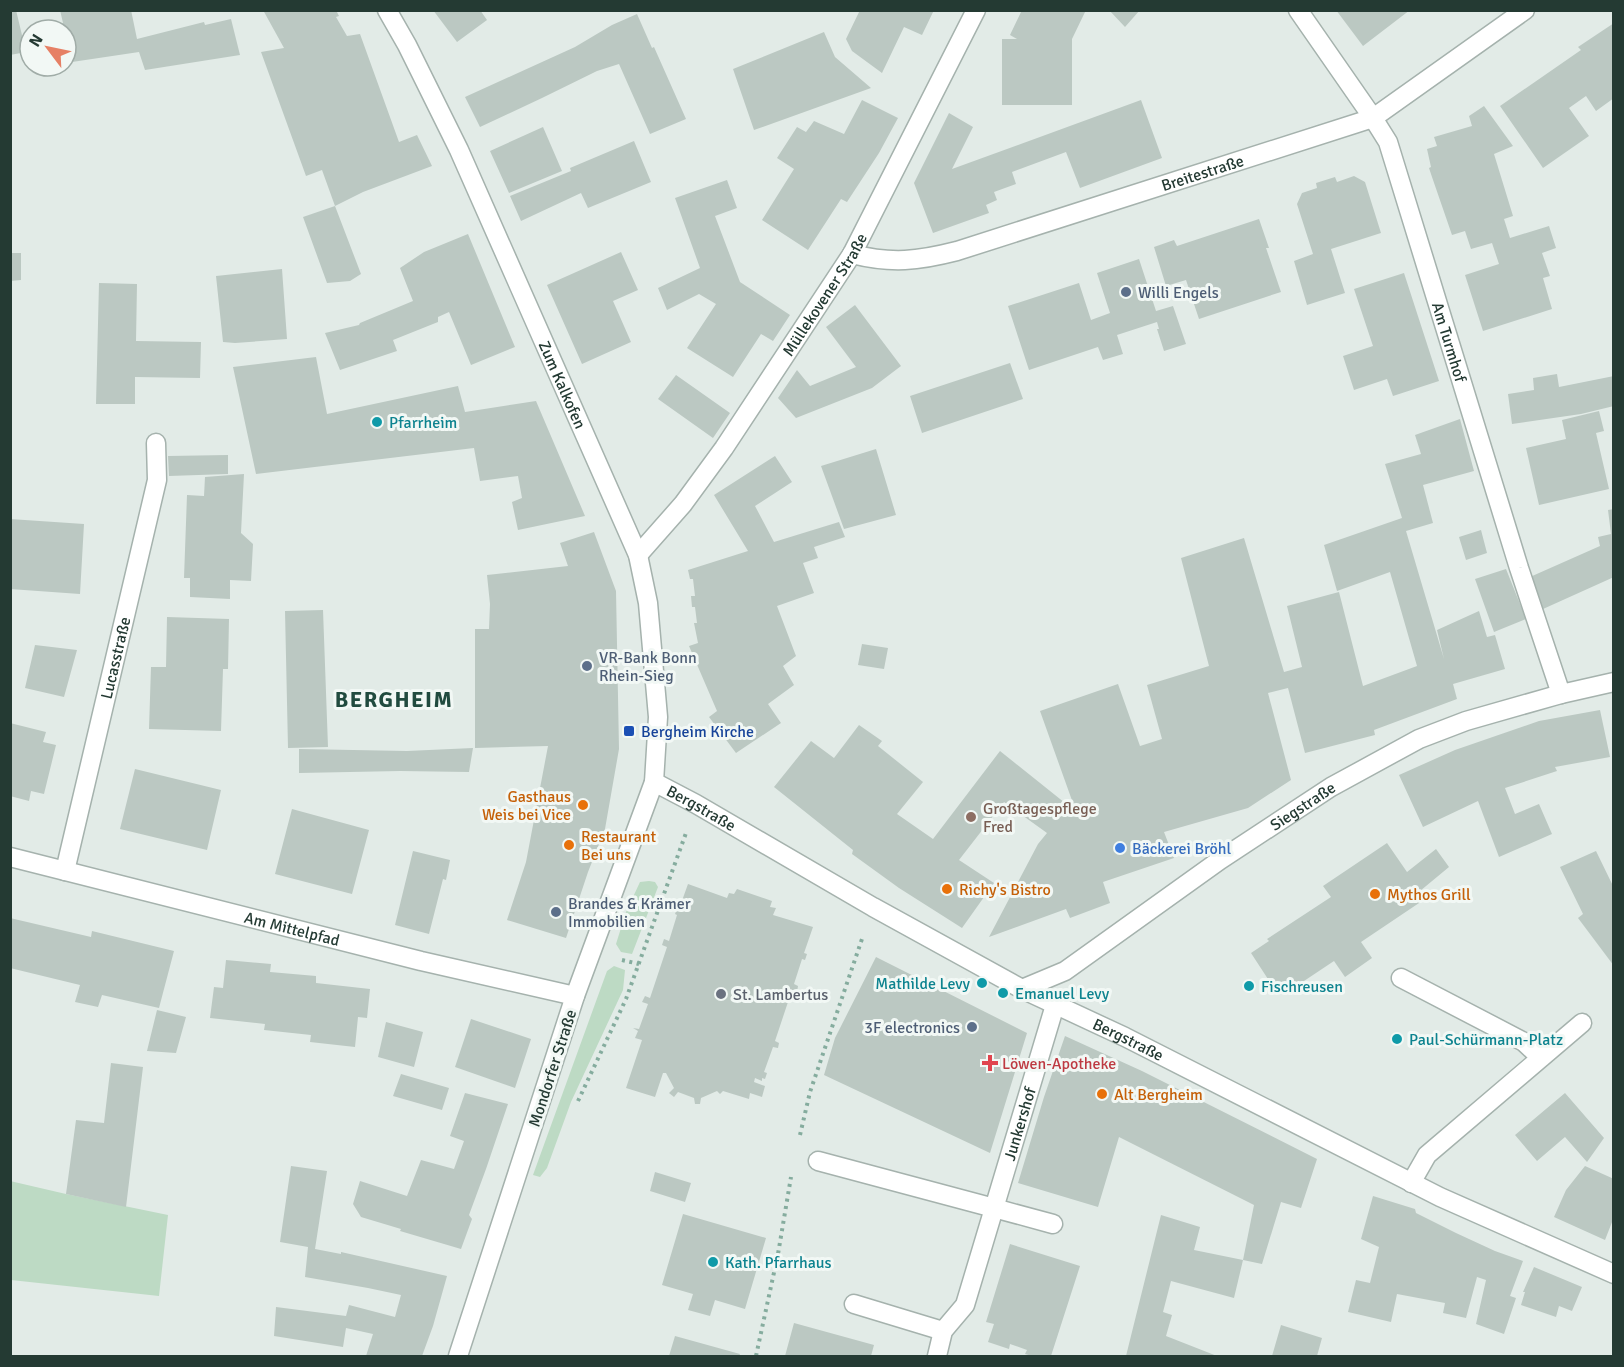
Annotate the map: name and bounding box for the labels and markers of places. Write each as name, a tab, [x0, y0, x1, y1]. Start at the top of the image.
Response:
place label: Willi Engels	[1138, 283, 1219, 303]
marker: Willi Engels	[1119, 285, 1133, 299]
place label: Pfarrheim	[389, 413, 457, 433]
marker: Pfarrheim	[370, 415, 384, 429]
place label: VR-Bank Bonn Rhein-Sieg	[599, 648, 697, 686]
marker: VR-Bank Bonn Rhein-Sieg	[580, 659, 594, 673]
place label: Bergheim Kirche	[641, 722, 754, 742]
marker: Bergheim Kirche	[622, 724, 636, 738]
place label: Gasthaus Weis bei Vice	[482, 787, 571, 825]
marker: Gasthaus Weis bei Vice	[576, 798, 590, 812]
place label: Großtagespflege Fred	[983, 799, 1097, 837]
marker: Großtagespflege Fred	[964, 810, 978, 824]
place label: Restaurant Bei uns	[581, 827, 656, 865]
marker: Restaurant Bei uns	[562, 838, 576, 852]
place label: Bäckerei Bröhl	[1132, 839, 1231, 859]
marker: Bäckerei Bröhl	[1113, 841, 1127, 855]
place label: Richy's Bistro	[959, 880, 1051, 900]
marker: Richy's Bistro	[940, 882, 954, 896]
place label: Mythos Grill	[1387, 885, 1471, 905]
marker: Mythos Grill	[1368, 887, 1382, 901]
place label: Brandes & Krämer Immobilien	[568, 894, 691, 932]
marker: Brandes & Krämer Immobilien	[549, 905, 563, 919]
place label: Mathilde Levy	[875, 974, 971, 994]
marker: Mathilde Levy	[975, 976, 989, 990]
place label: Fischreusen	[1261, 977, 1343, 997]
marker: Fischreusen	[1242, 979, 1256, 993]
place label: Emanuel Levy	[1015, 984, 1110, 1004]
place label: St. Lambertus	[733, 985, 828, 1005]
marker: Emanuel Levy	[996, 986, 1010, 1000]
marker: St. Lambertus	[714, 987, 728, 1001]
place label: 3F electronics	[864, 1018, 960, 1038]
marker: 3F electronics	[965, 1020, 979, 1034]
place label: Paul-Schürmann-Platz	[1409, 1030, 1563, 1050]
marker: Paul-Schürmann-Platz	[1390, 1032, 1404, 1046]
place label: Löwen-Apotheke	[1002, 1054, 1116, 1074]
marker: Löwen-Apotheke	[983, 1056, 997, 1070]
place label: Alt Bergheim	[1114, 1085, 1203, 1105]
marker: Alt Bergheim	[1095, 1087, 1109, 1101]
place label: Kath. Pfarrhaus	[725, 1253, 832, 1273]
marker: Kath. Pfarrhaus	[706, 1255, 720, 1269]

